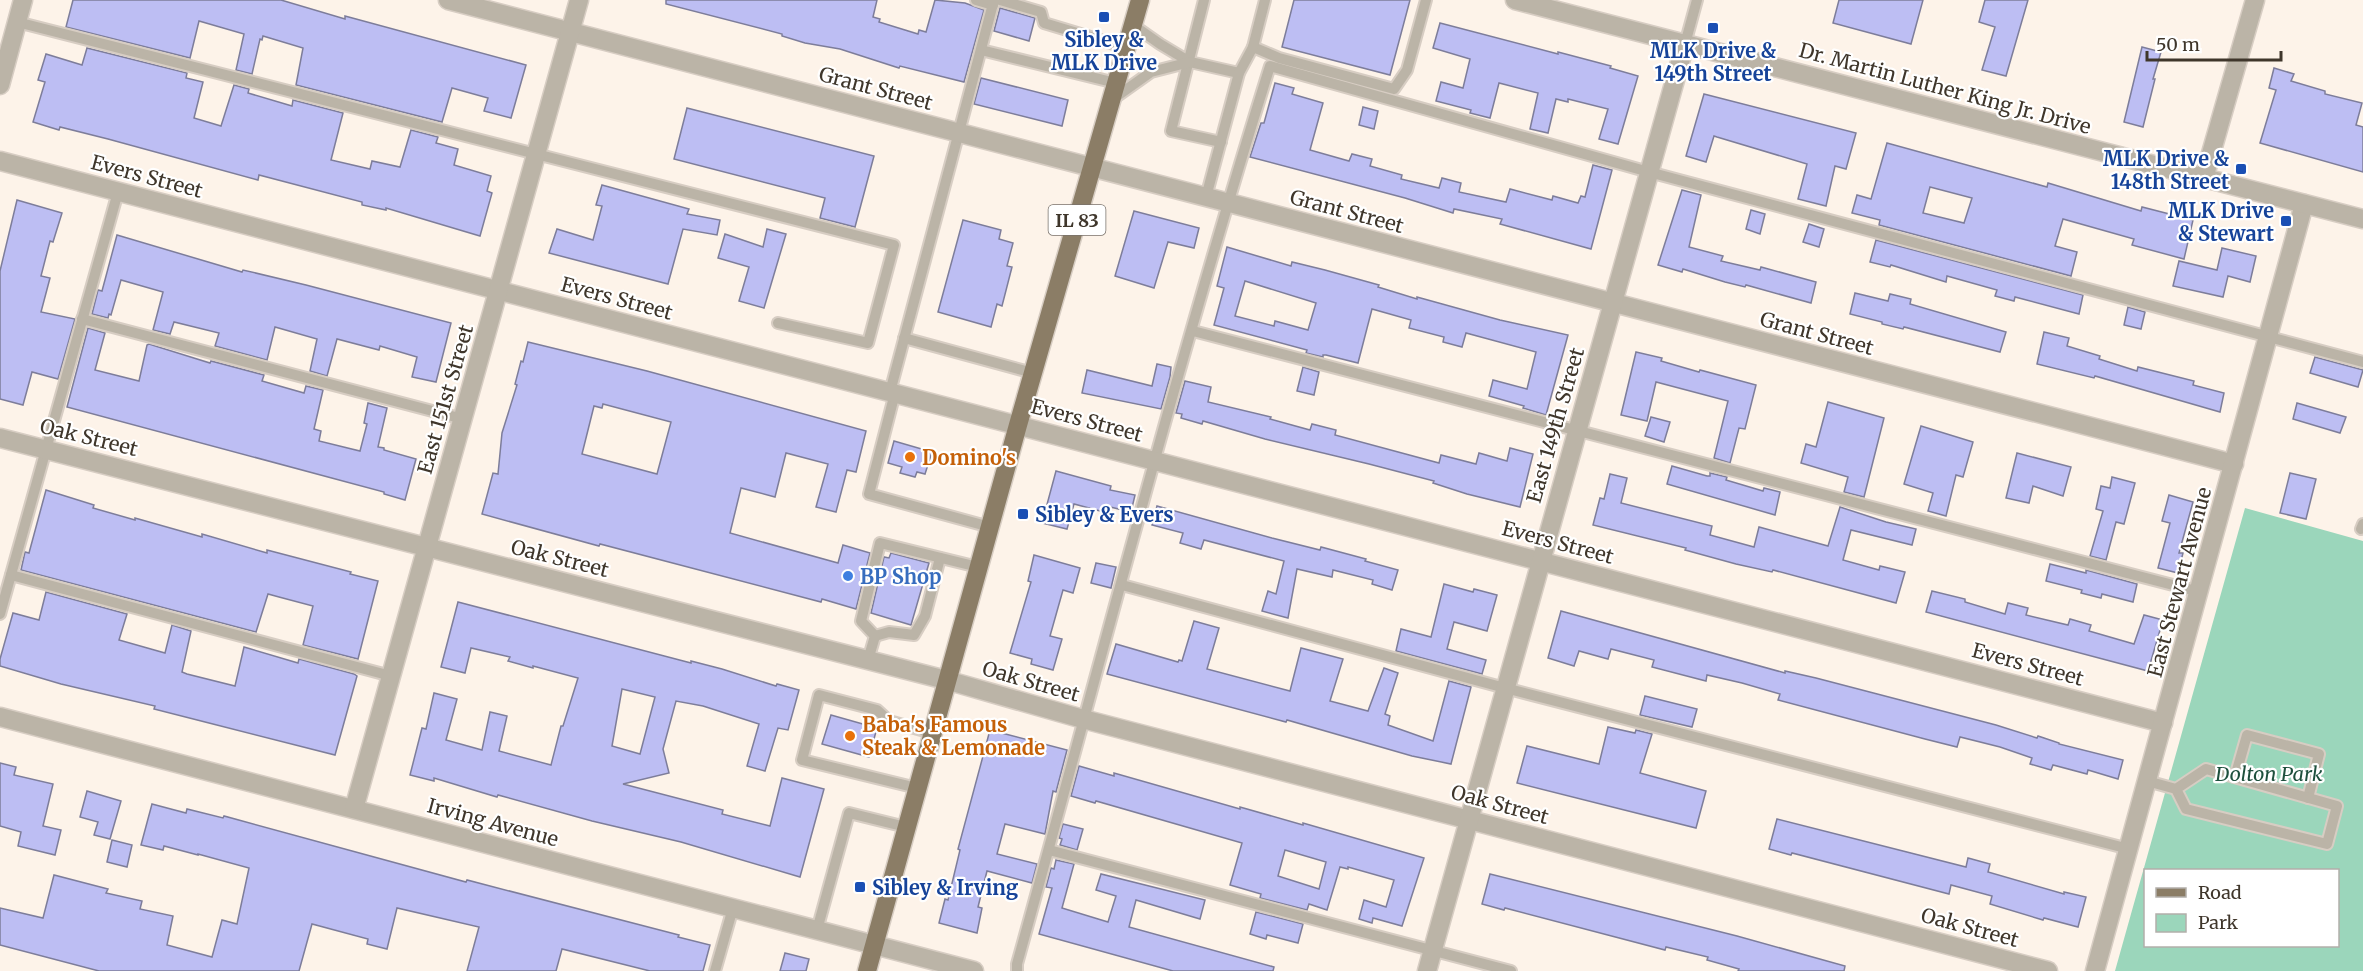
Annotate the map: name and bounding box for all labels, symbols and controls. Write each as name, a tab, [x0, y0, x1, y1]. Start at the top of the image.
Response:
marker: Sibley & MLK Drive	[1097, 10, 1111, 24]
marker: MLK Drive & 149th Street	[1706, 21, 1720, 35]
scale bar	[2147, 24, 2280, 62]
place label: Sibley & MLK Drive	[1051, 27, 1157, 75]
text: 50 m	[2156, 33, 2200, 56]
street label: Dr. Martin Luther King Jr. Drive	[1796, 37, 2094, 139]
place label: MLK Drive & 149th Street	[1650, 38, 1776, 86]
street label: Grant Street	[817, 61, 936, 115]
place label: MLK Drive & 148th Street	[2103, 146, 2229, 194]
street label: Evers Street	[89, 149, 206, 203]
marker: MLK Drive & 148th Street	[2234, 162, 2248, 176]
street label: Grant Street	[1288, 184, 1407, 238]
place label: MLK Drive & Stewart	[2168, 198, 2274, 246]
road number: IL 83	[1048, 205, 1106, 235]
marker: MLK Drive & Stewart	[2279, 214, 2293, 228]
street label: Evers Street	[559, 271, 676, 325]
street label: Grant Street	[1758, 306, 1877, 360]
street label: East 151st Street	[412, 321, 478, 477]
street label: East 149th Street	[1521, 344, 1589, 506]
street label: Evers Street	[1029, 393, 1146, 447]
street label: Oak Street	[38, 413, 141, 461]
place label: Domino's	[922, 445, 1016, 470]
marker: Domino's	[903, 450, 917, 464]
street label: East Stewart Avenue	[2142, 484, 2216, 680]
place label: Sibley & Evers	[1035, 502, 1174, 527]
marker: Sibley & Evers	[1016, 507, 1030, 521]
street label: Evers Street	[1500, 515, 1617, 569]
street label: Oak Street	[509, 534, 612, 582]
place label: BP Shop	[860, 564, 942, 589]
marker: BP Shop	[841, 569, 855, 583]
street label: Evers Street	[1970, 637, 2087, 691]
street label: Oak Street	[980, 655, 1083, 707]
place label: Baba's Famous Steak & Lemonade	[862, 712, 1045, 760]
marker: Baba's Famous Steak & Lemonade	[843, 729, 857, 743]
park label: Dolton Park	[2214, 761, 2323, 786]
street label: Oak Street	[1449, 779, 1552, 829]
street label: Irving Avenue	[425, 793, 561, 851]
legend	[2144, 869, 2339, 947]
place label: Sibley & Irving	[872, 875, 1019, 900]
marker: Sibley & Irving	[853, 880, 867, 894]
text: Road	[2198, 881, 2242, 904]
street label: Oak Street	[1919, 902, 2022, 952]
text: Park	[2198, 911, 2239, 934]

